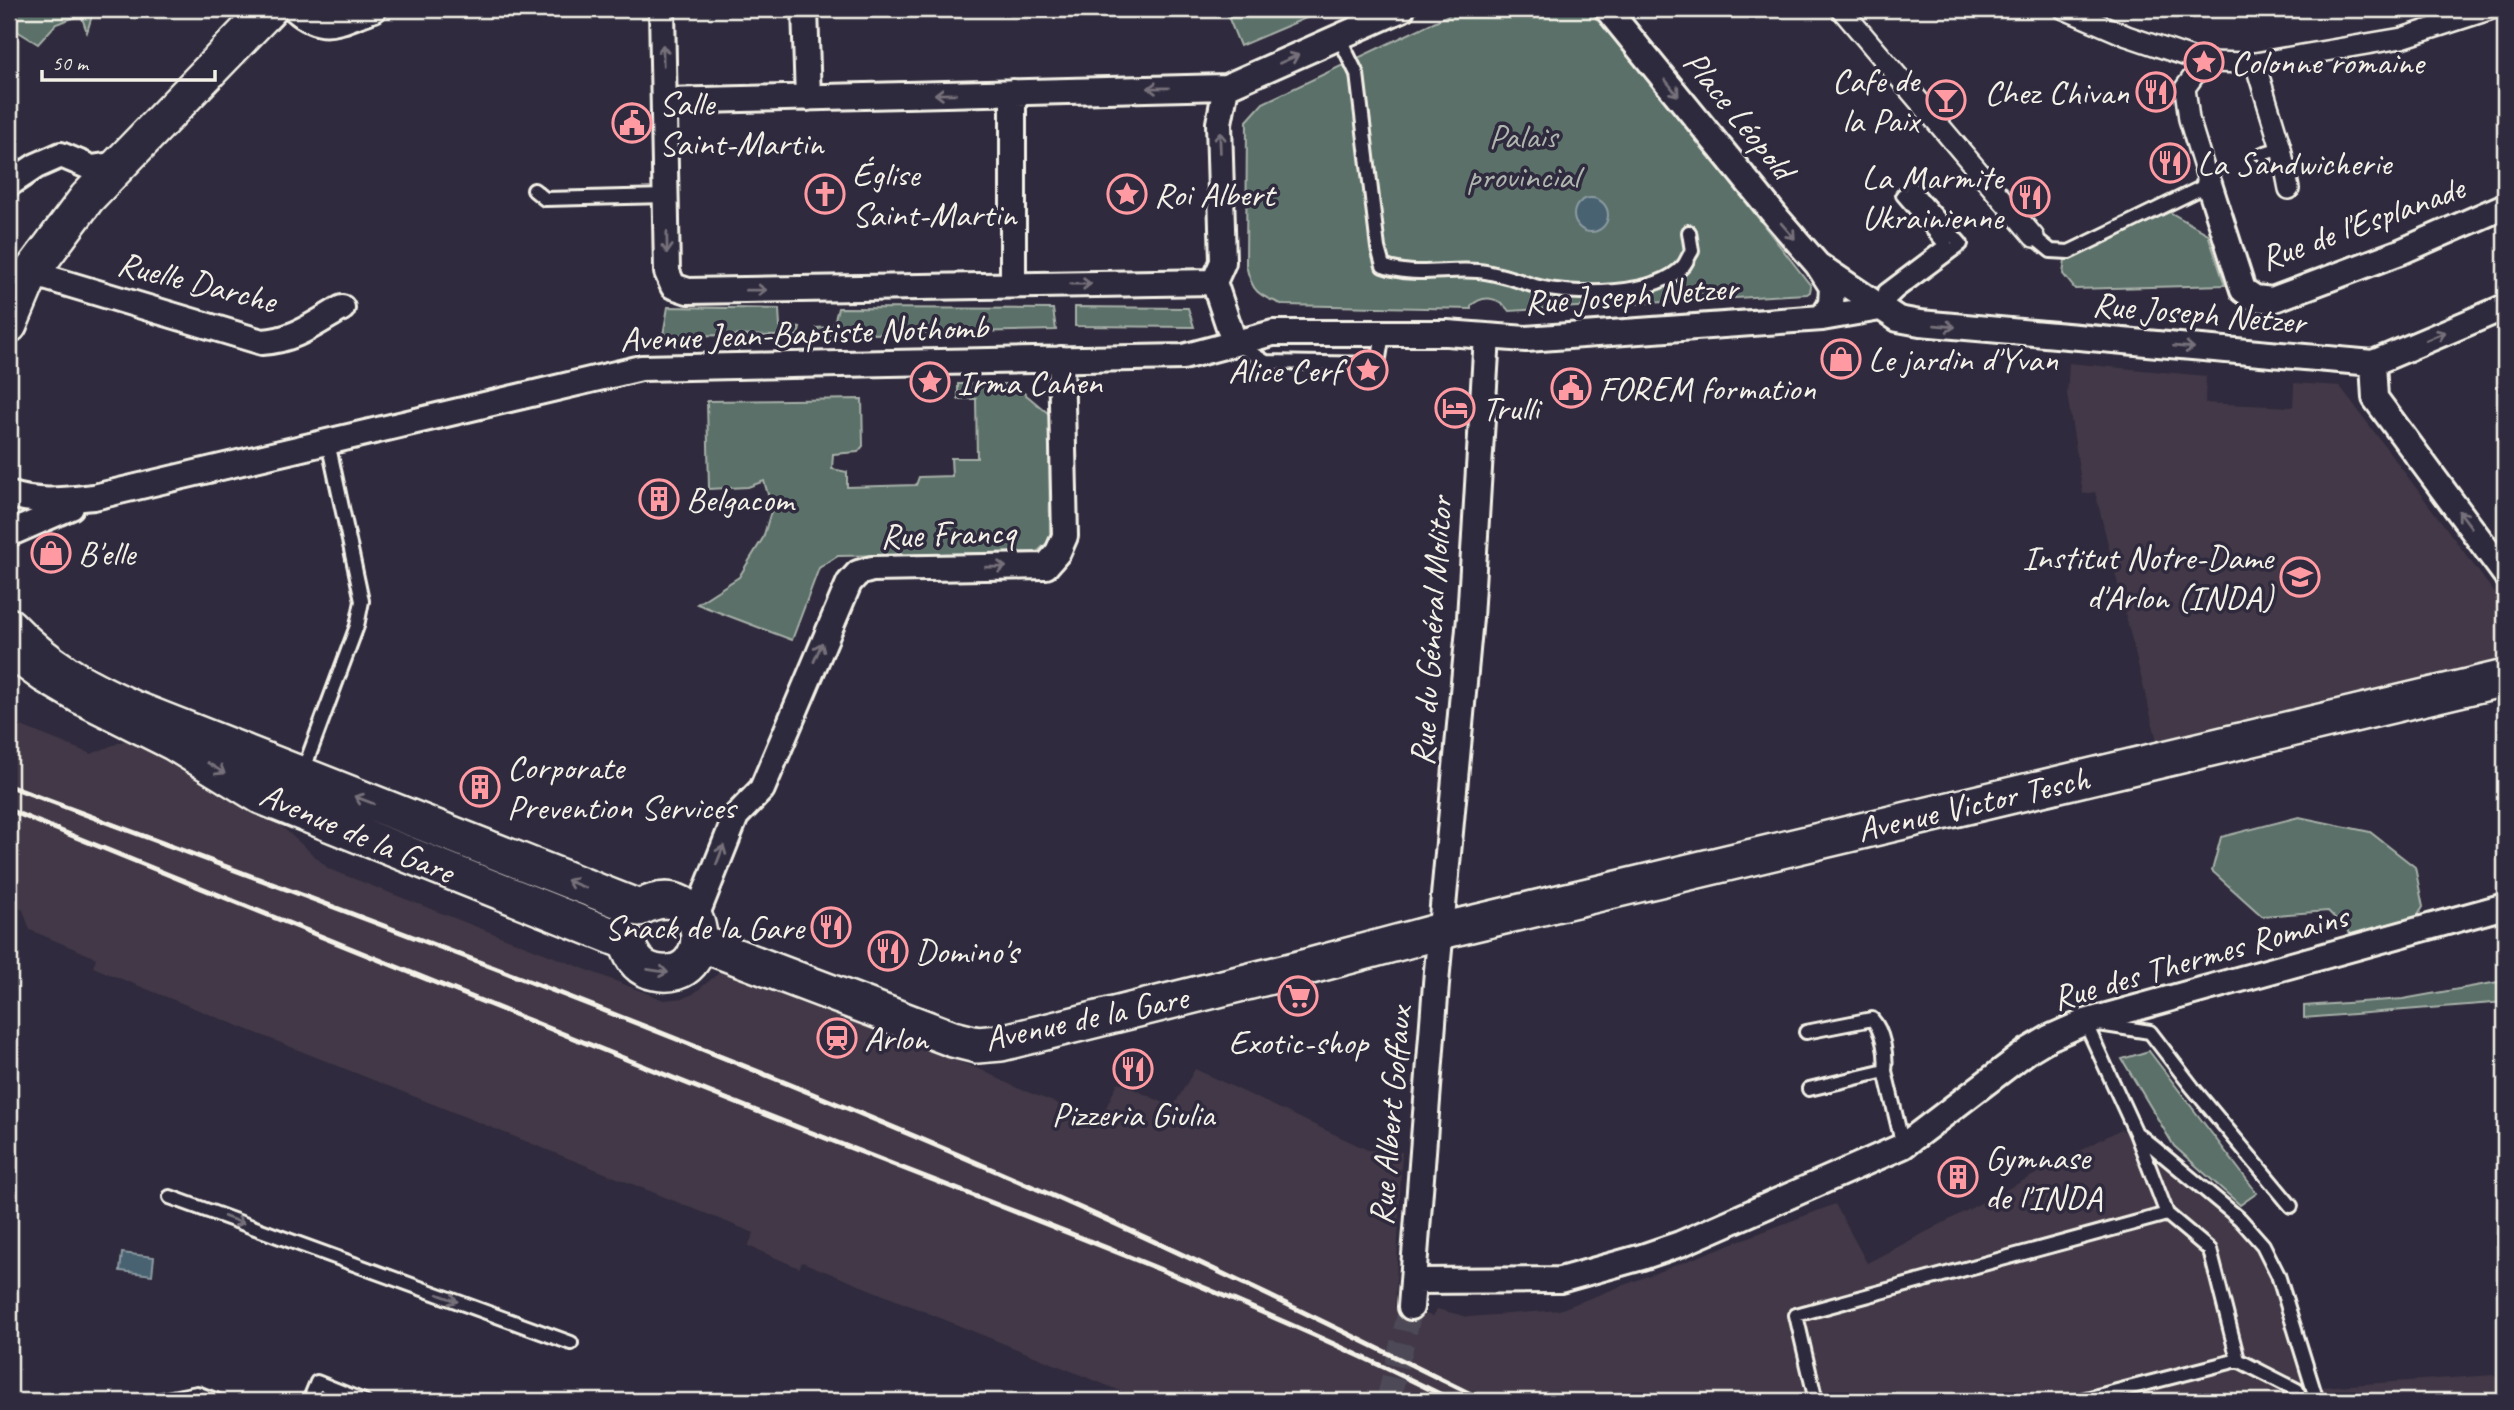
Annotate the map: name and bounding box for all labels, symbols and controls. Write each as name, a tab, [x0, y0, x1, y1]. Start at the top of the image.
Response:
scale bar	[42, 38, 215, 82]
place label: Colonne romaine	[2231, 40, 2426, 85]
street label: Place Léopold	[1673, 41, 1808, 193]
place icon: Colonne romaine	[2183, 41, 2225, 83]
one-way arrow	[657, 44, 670, 67]
text: 50 m	[52, 50, 90, 76]
one-way arrow	[1277, 52, 1299, 65]
place label: Cafe de la Paix	[1832, 58, 1922, 143]
place label: Chez Chivan	[1984, 70, 2129, 115]
restaurant icon: Chez Chivan	[2135, 71, 2177, 113]
one-way arrow	[1664, 78, 1680, 96]
bar icon: Cafe de la Paix	[1925, 79, 1967, 121]
place label: Salle Saint-Martin	[659, 81, 825, 166]
one-way arrow	[1147, 82, 1170, 95]
one-way arrow	[933, 87, 956, 101]
public building icon: Salle Saint-Martin	[611, 102, 653, 144]
park label: Palais provincial	[1467, 114, 1585, 199]
one-way arrow	[1213, 131, 1226, 154]
place label: La Sandwicherie	[2197, 141, 2394, 186]
restaurant icon: La Sandwicherie	[2149, 142, 2191, 184]
place label: Église Saint-Martin	[852, 152, 1018, 237]
place label: La Marmite Ukrainienne	[1862, 155, 2006, 240]
street label: Rue de l'Esplanade	[2254, 164, 2473, 281]
place label: Roi Albert	[1154, 172, 1278, 217]
church icon: Église Saint-Martin	[804, 173, 846, 215]
place icon: Roi Albert	[1106, 173, 1148, 215]
restaurant icon: La Marmite Ukrainienne	[2009, 176, 2051, 218]
one-way arrow	[1780, 221, 1796, 239]
one-way arrow	[660, 231, 673, 254]
street label: Ruelle Darche	[113, 241, 283, 324]
street label: Rue Joseph Netzer	[1523, 265, 1741, 325]
one-way arrow	[1069, 277, 1092, 291]
street label: Rue Joseph Netzer	[2091, 281, 2310, 345]
one-way arrow	[744, 283, 767, 296]
street label: Avenue Jean-Baptiste Nothomb	[619, 304, 990, 362]
one-way arrow	[1933, 319, 1955, 332]
one-way arrow	[2425, 329, 2447, 342]
place label: Le jardin d'Yvan	[1868, 337, 2058, 382]
shop icon: Le jardin d'Yvan	[1820, 338, 1862, 380]
one-way arrow	[2172, 341, 2195, 354]
place label: Alice Cerf	[1228, 348, 1348, 393]
place icon: Alice Cerf	[1347, 349, 1389, 391]
place label: Irma Cahen	[957, 360, 1103, 405]
place icon: Irma Cahen	[909, 361, 951, 403]
place label: FOREM formation	[1598, 366, 1816, 411]
public building icon: FOREM formation	[1550, 367, 1592, 409]
place label: Trulli	[1482, 386, 1544, 431]
hotel icon: Trulli	[1434, 387, 1476, 429]
place label: Belgacom	[686, 477, 797, 522]
building icon: Belgacom	[638, 478, 680, 520]
street label: Rue du Général Molitor	[1399, 492, 1463, 767]
street label: Rue Francq	[880, 509, 1018, 559]
one-way arrow	[2457, 510, 2472, 529]
place label: B'elle	[78, 531, 138, 576]
shop icon: B'elle	[30, 532, 72, 574]
place label: Institut Notre-Dame d'Arlon (INDA)	[2022, 535, 2276, 620]
school or university icon: Institut Notre-Dame d'Arlon (INDA)	[2279, 556, 2321, 598]
one-way arrow	[984, 560, 1007, 574]
one-way arrow	[812, 642, 825, 664]
place label: Corporate Prevention Services	[507, 745, 738, 830]
street label: Avenue Victor Tesch	[1853, 755, 2095, 852]
one-way arrow	[205, 762, 225, 776]
building icon: Corporate Prevention Services	[459, 766, 501, 808]
street label: Avenue de la Gare	[253, 772, 463, 895]
one-way arrow	[354, 792, 376, 805]
one-way arrow	[714, 845, 727, 866]
one-way arrow	[565, 876, 587, 889]
street label: Rue des Thermes Romains	[2047, 892, 2356, 1021]
place label: Snack de la Gare	[604, 905, 807, 950]
restaurant icon: Snack de la Gare	[810, 906, 852, 948]
place label: Domino's	[915, 929, 1021, 974]
restaurant icon: Domino's	[867, 930, 909, 972]
one-way arrow	[646, 964, 669, 977]
street label: Avenue de la Gare	[980, 974, 1194, 1061]
supermarket icon: Exotic-shop	[1277, 975, 1319, 1017]
street label: Rue Albert Goffaux	[1358, 1002, 1422, 1227]
place label: Arlon	[864, 1016, 930, 1061]
station icon: Arlon	[816, 1017, 858, 1059]
place label: Exotic-shop	[1228, 1020, 1370, 1065]
restaurant icon: Pizzeria Giulia	[1112, 1048, 1154, 1090]
place label: Pizzeria Giulia	[1052, 1092, 1216, 1137]
place label: Gymnase de l'INDA	[1985, 1135, 2103, 1220]
building icon: Gymnase de l'INDA	[1937, 1156, 1979, 1198]
one-way arrow	[222, 1215, 244, 1228]
one-way arrow	[436, 1293, 458, 1306]

